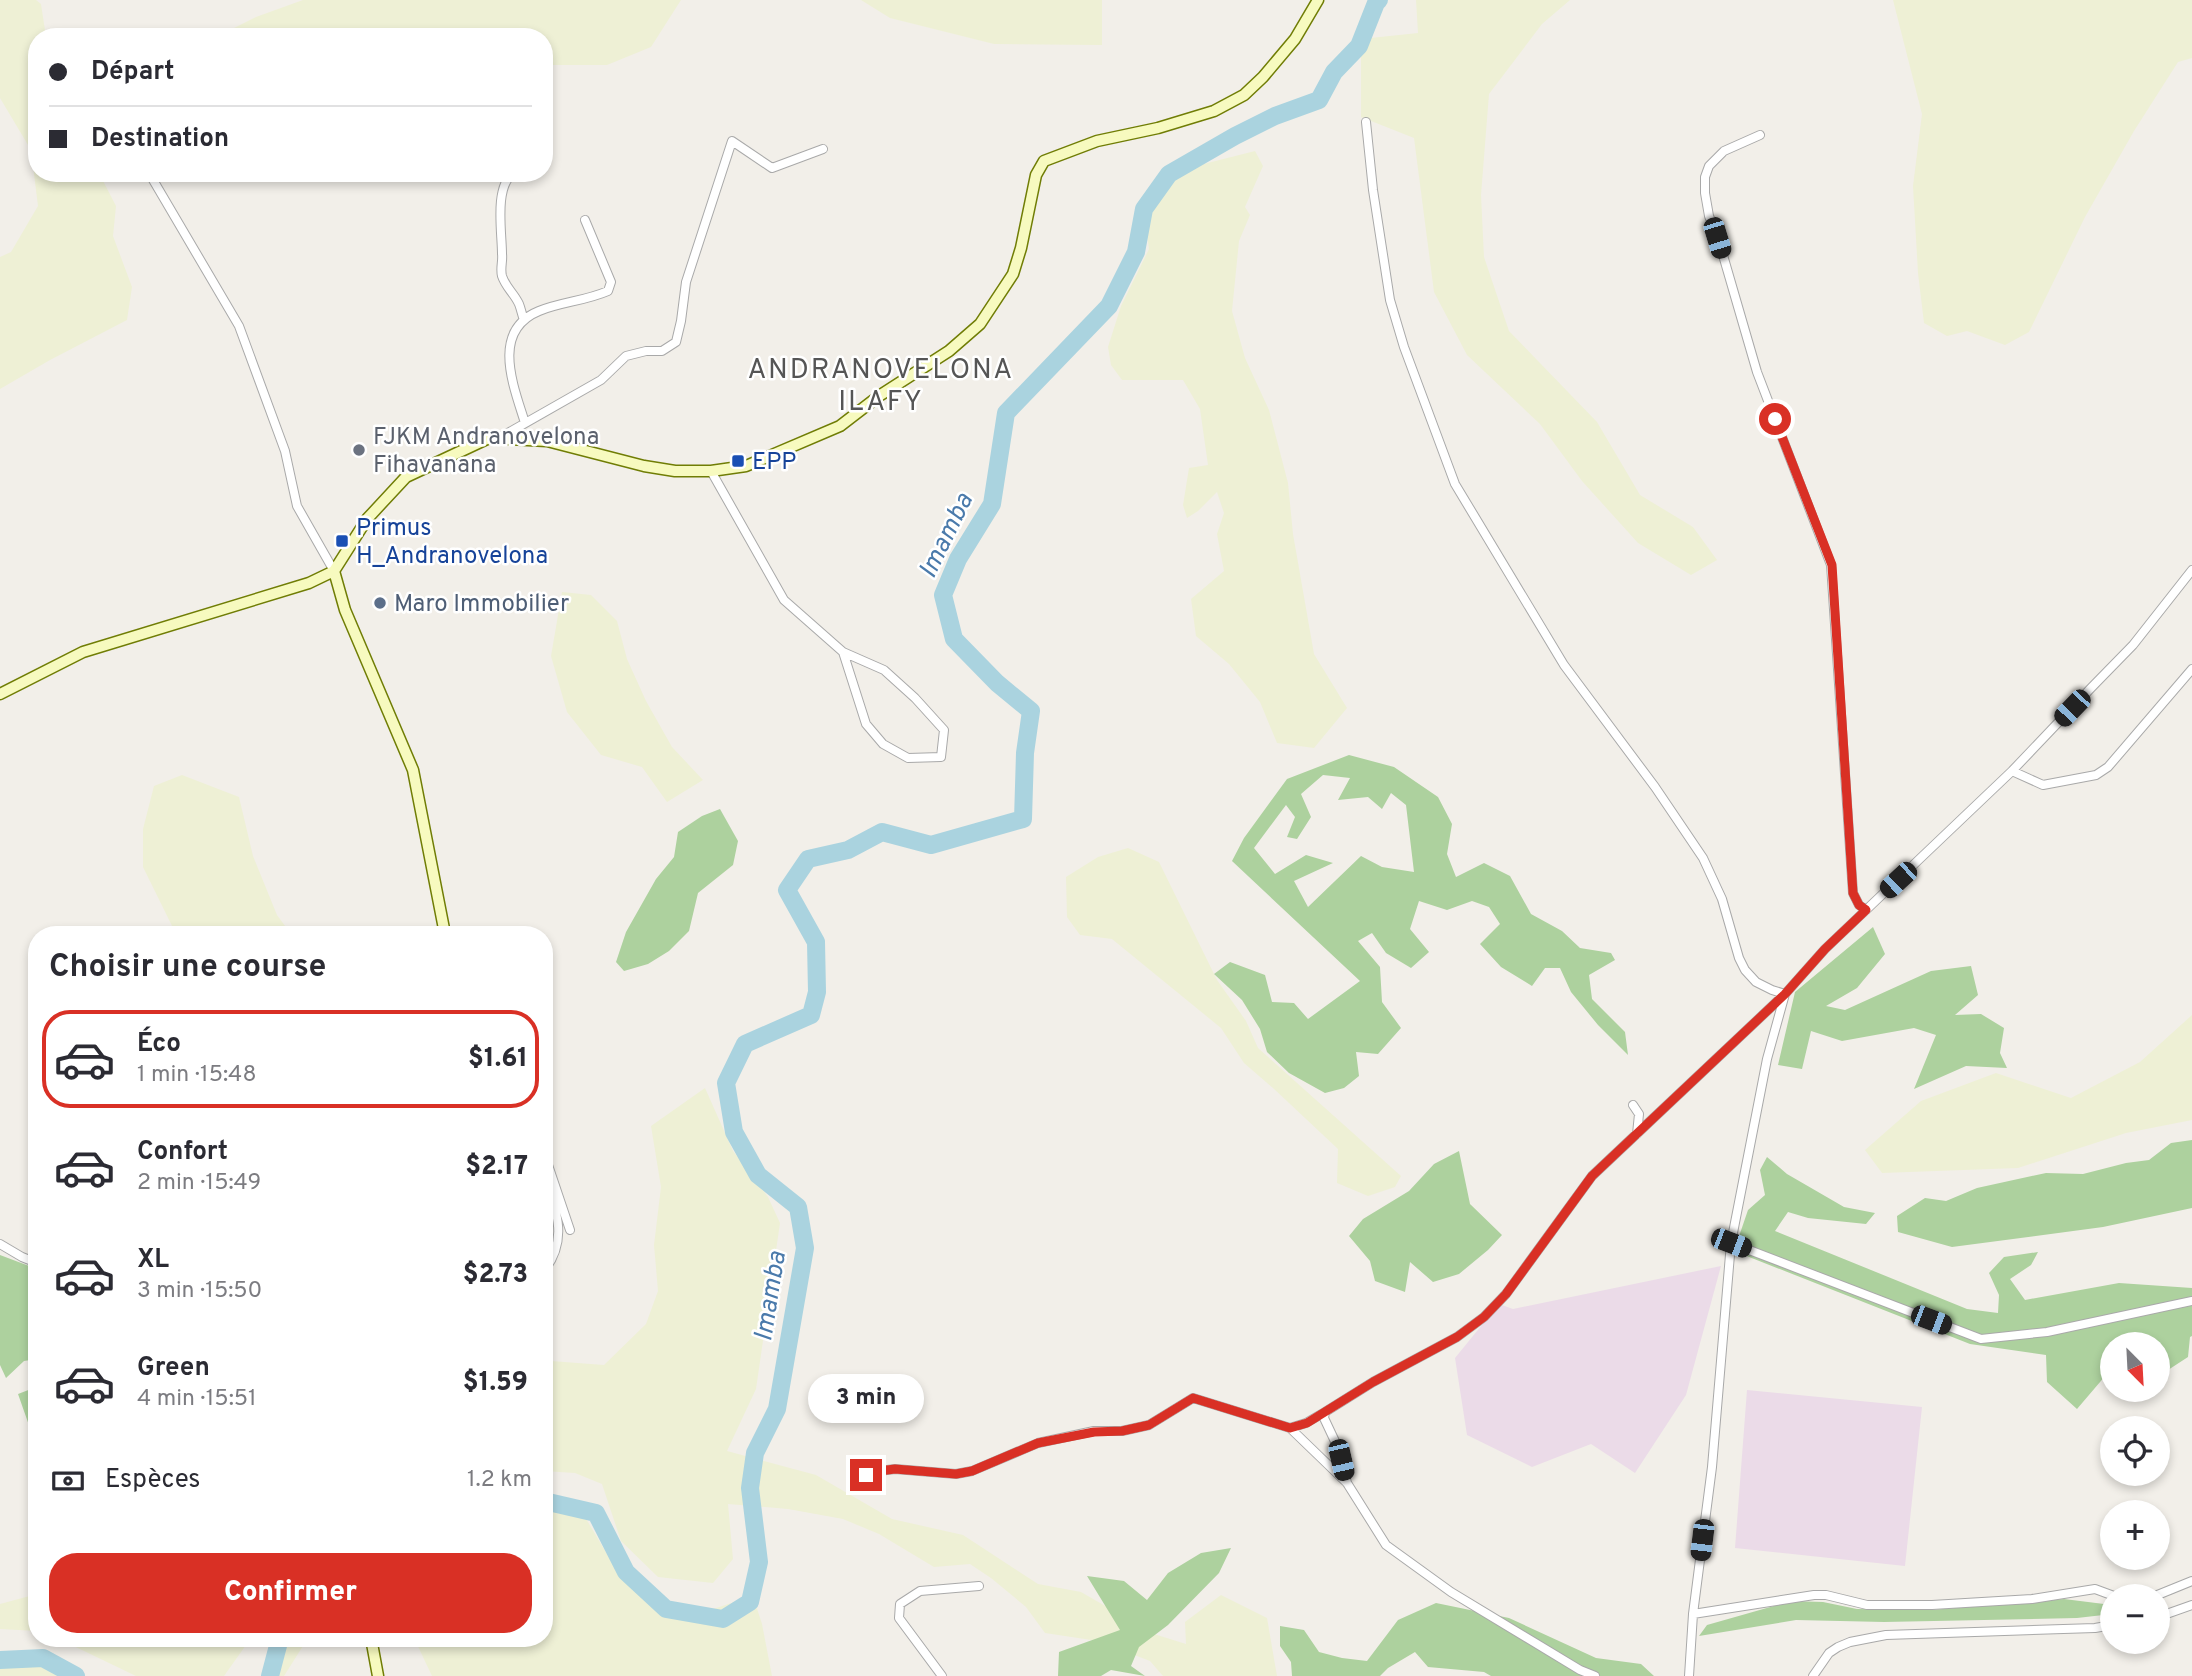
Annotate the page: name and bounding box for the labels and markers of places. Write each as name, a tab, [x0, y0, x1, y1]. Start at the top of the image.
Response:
place label: FJKM Andranovelona Fihavanana	[373, 423, 599, 481]
marker: FJKM Andranovelona Fihavanana	[351, 442, 367, 458]
place label: EPP	[752, 448, 796, 478]
marker: EPP	[730, 453, 746, 469]
place label: Primus H_Andranovelona	[356, 514, 548, 572]
marker: Primus H_Andranovelona	[334, 533, 350, 549]
place label: Maro Immobilier	[394, 590, 569, 620]
marker: Maro Immobilier	[372, 595, 388, 611]

